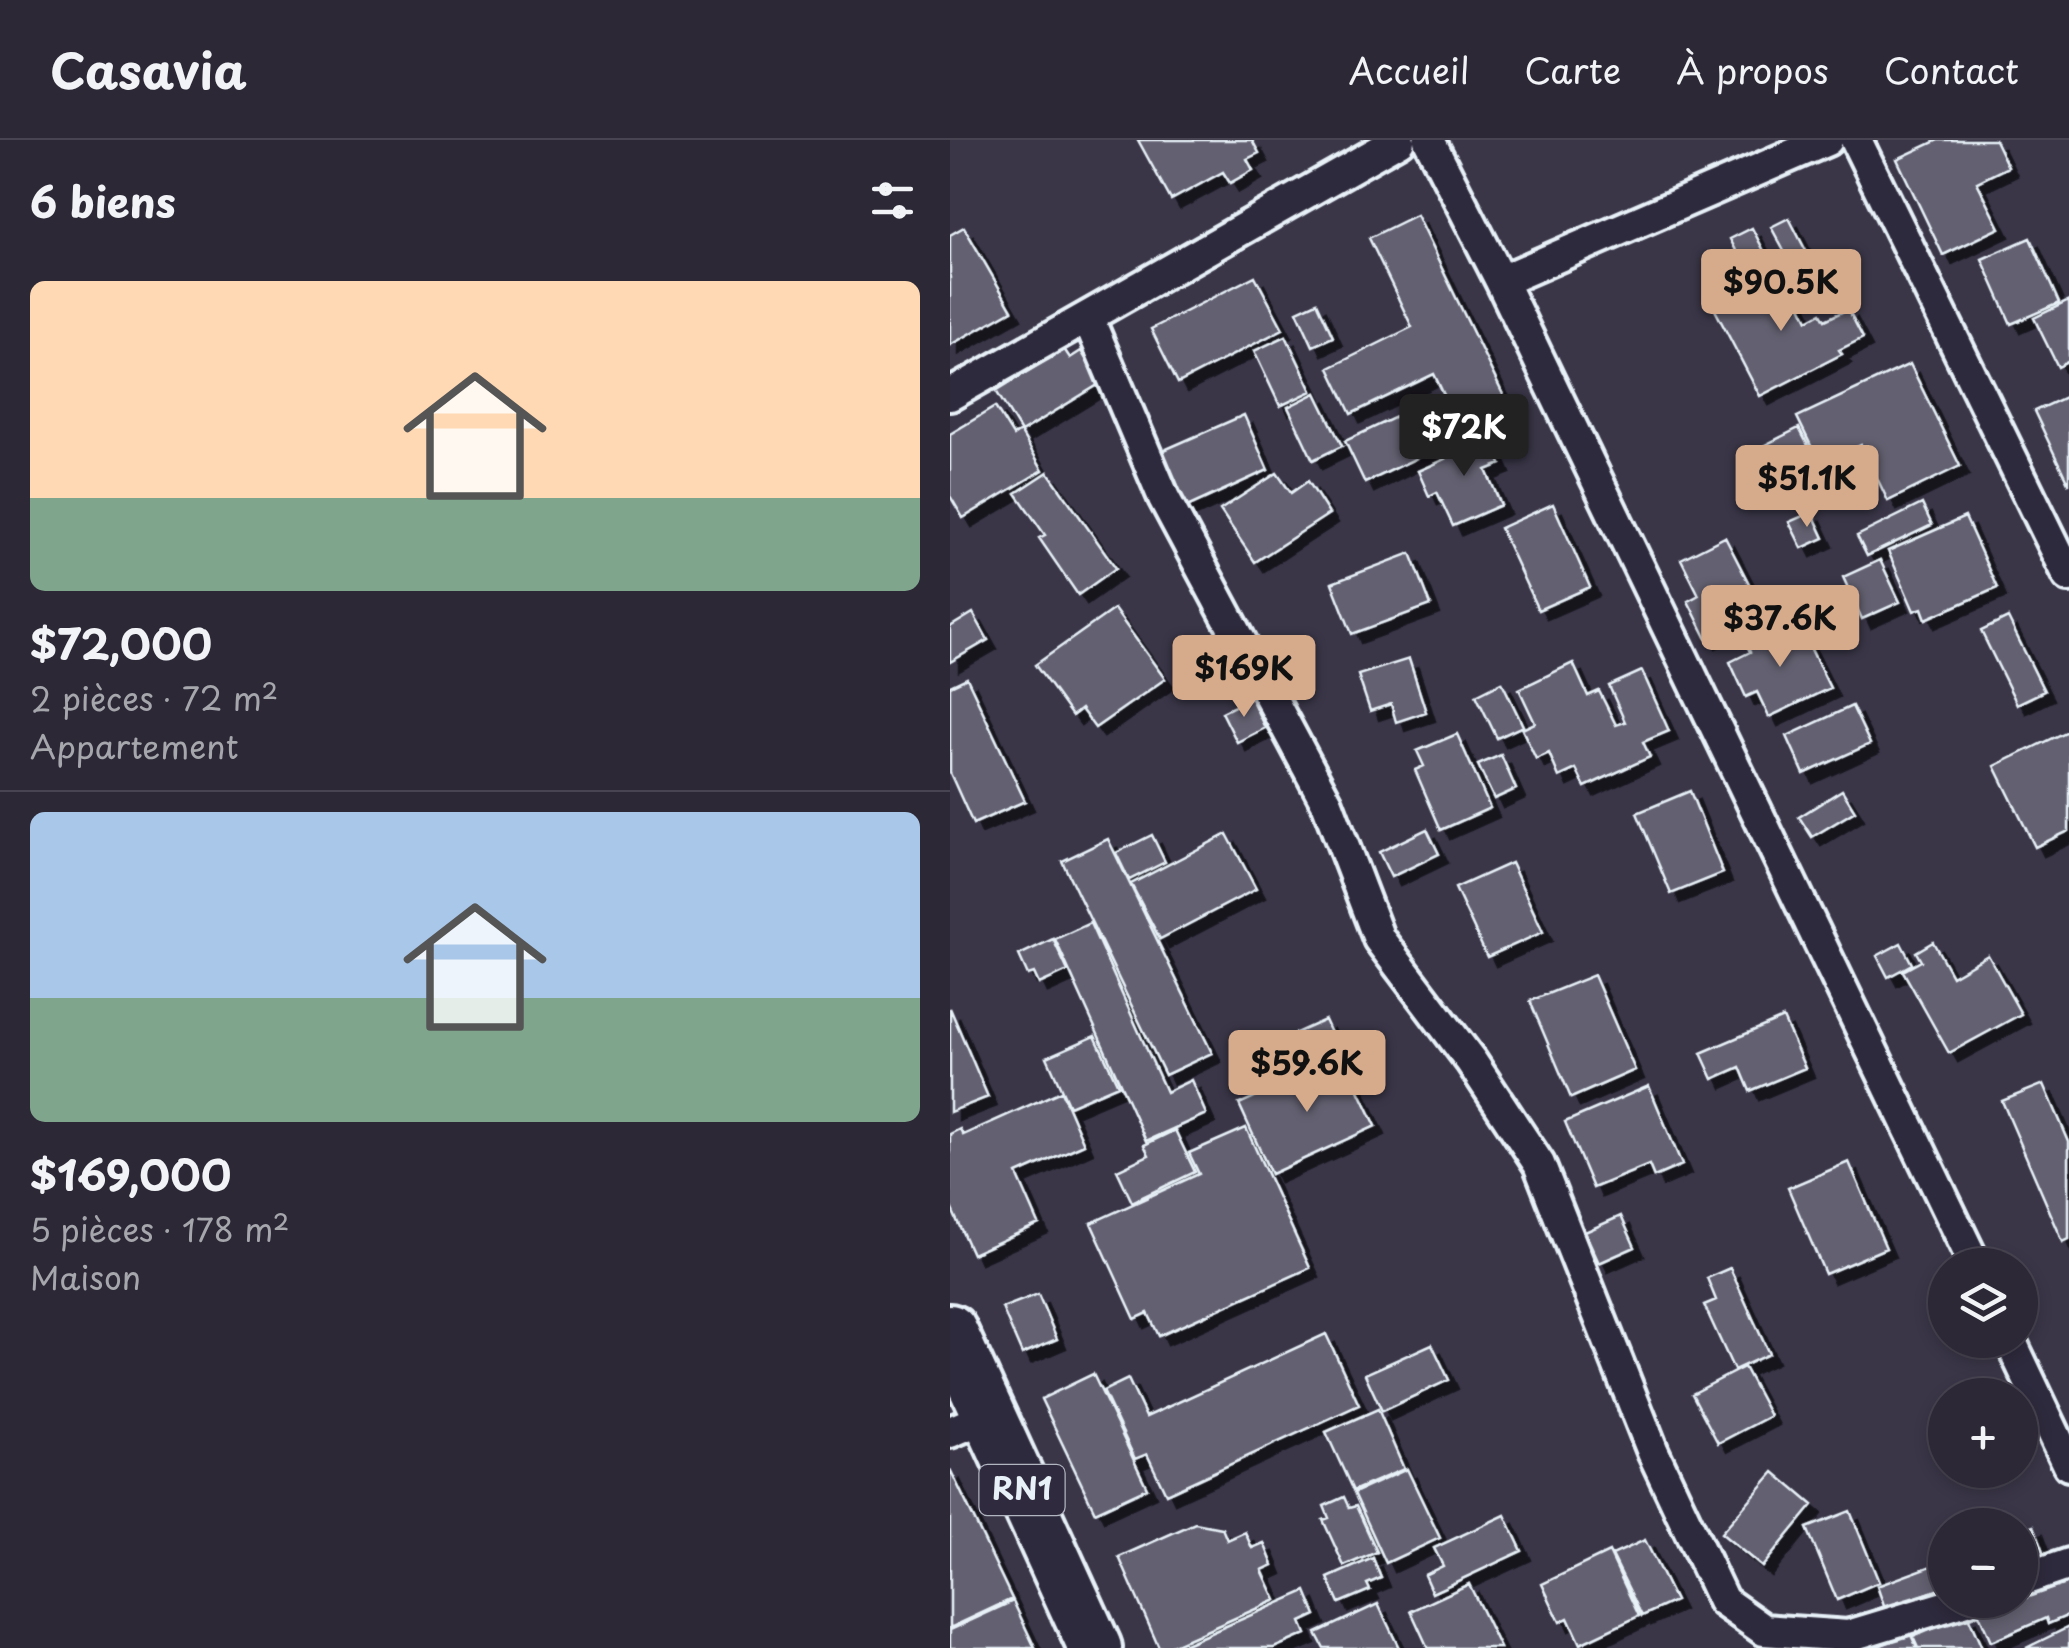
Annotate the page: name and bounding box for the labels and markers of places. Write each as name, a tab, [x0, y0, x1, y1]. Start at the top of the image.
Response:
pin: $90.5K	[1700, 249, 1862, 334]
pin: $72K	[1405, 394, 1523, 479]
pin: $51.1K	[1726, 445, 1888, 530]
pin: $37.6K	[1699, 585, 1861, 670]
pin: $169K	[1174, 635, 1314, 720]
pin: $59.6K	[1226, 1030, 1388, 1115]

